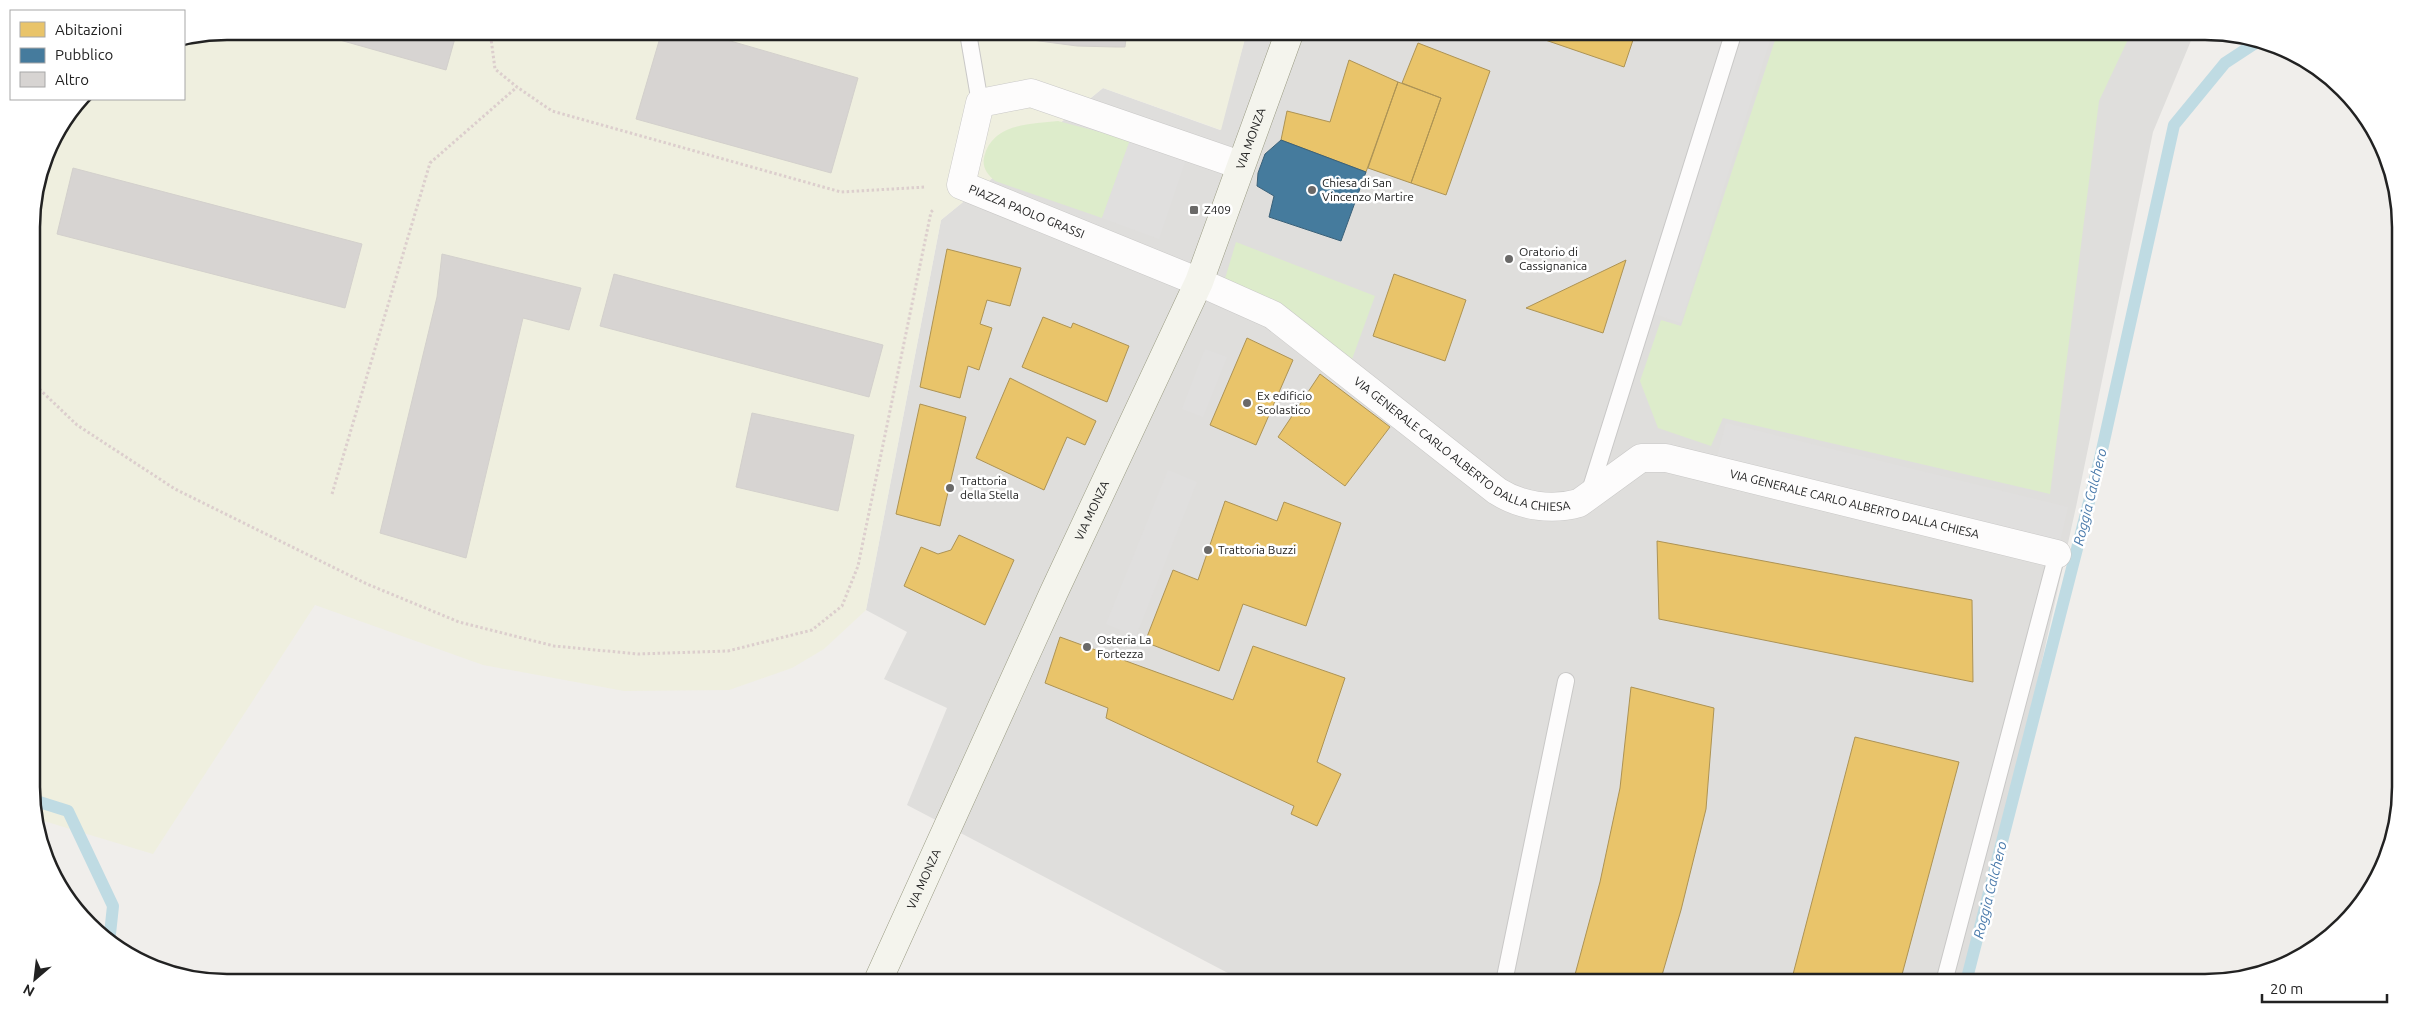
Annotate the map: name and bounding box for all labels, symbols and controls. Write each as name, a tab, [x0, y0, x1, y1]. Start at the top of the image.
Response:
legend	[10, 10, 185, 100]
text: Abitazioni	[55, 21, 122, 38]
text: Pubblico	[55, 46, 113, 63]
text: Altro	[55, 71, 89, 88]
street label: VIA MONZA	[1233, 106, 1268, 171]
place label: Chiesa di San Vincenzo Martire	[1322, 176, 1414, 203]
street label: PIAZZA PAOLO GRASSI	[967, 182, 1086, 241]
marker: Chiesa di San Vincenzo Martire	[1306, 184, 1318, 196]
place label: Z409	[1204, 203, 1231, 216]
marker: Z409	[1188, 204, 1200, 216]
place label: Oratorio di Cassignanica	[1519, 245, 1587, 272]
marker: Oratorio di Cassignanica	[1503, 253, 1515, 265]
street label: VIA GENERALE CARLO ALBERTO DALLA CHIESA	[1351, 374, 1571, 513]
place label: Ex edificio Scolastico	[1257, 389, 1312, 416]
marker: Ex edificio Scolastico	[1241, 397, 1253, 409]
water label: Roggia Calchero	[2070, 446, 2110, 547]
street label: VIA GENERALE CARLO ALBERTO DALLA CHIESA	[1728, 467, 1981, 541]
place label: Trattoria della Stella	[960, 474, 1019, 501]
street label: VIA MONZA	[1072, 478, 1111, 542]
marker: Trattoria della Stella	[944, 482, 956, 494]
place label: Trattoria Buzzi	[1218, 543, 1296, 556]
marker: Trattoria Buzzi	[1202, 544, 1214, 556]
place label: Osteria La Fortezza	[1097, 633, 1152, 660]
marker: Osteria La Fortezza	[1081, 641, 1093, 653]
water label: Roggia Calchero	[1970, 839, 2010, 940]
street label: VIA MONZA	[904, 847, 943, 911]
north arrow	[10, 954, 60, 1004]
scale bar	[2262, 972, 2387, 1004]
text: 20 m	[2270, 980, 2303, 997]
text: N	[21, 981, 37, 1000]

